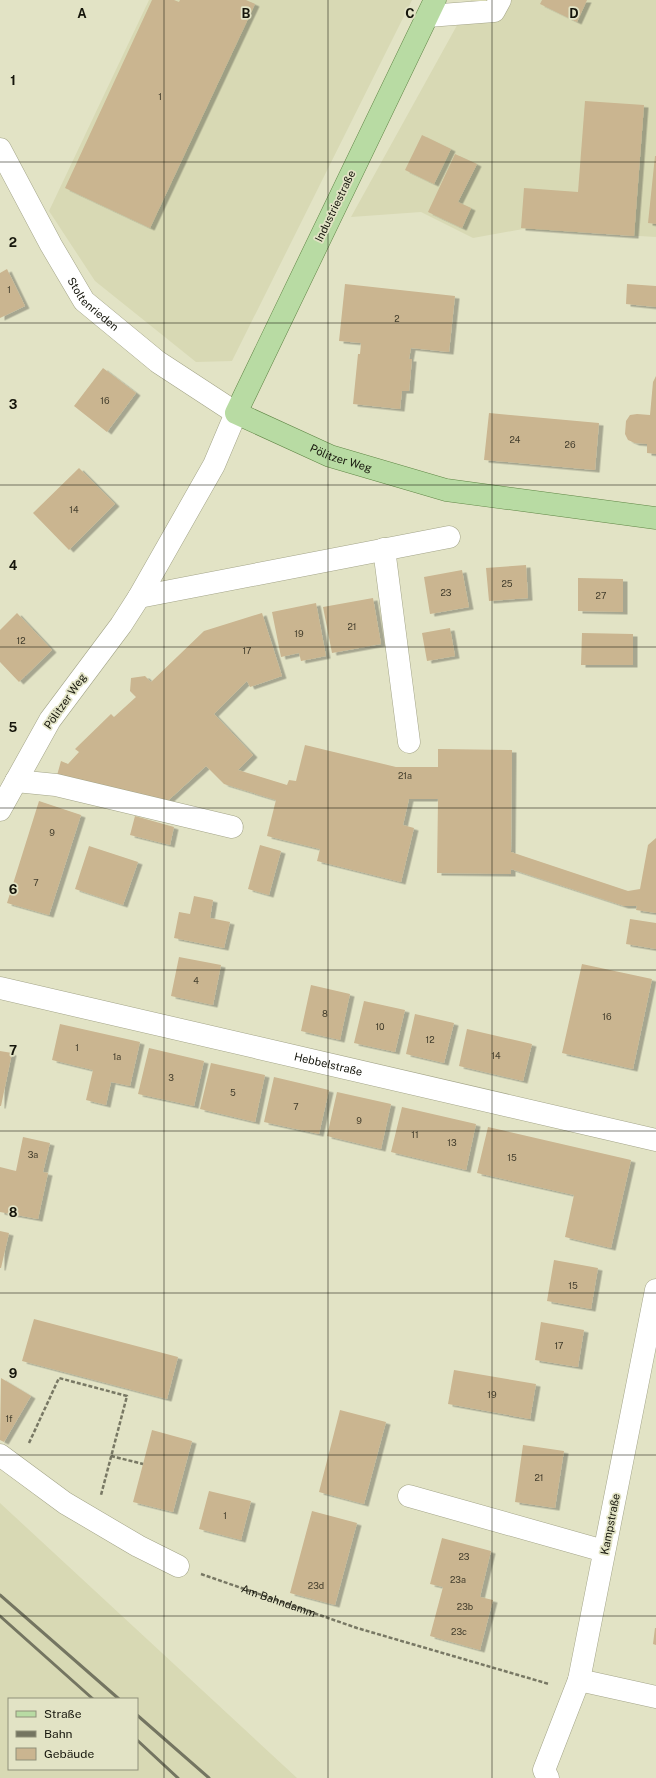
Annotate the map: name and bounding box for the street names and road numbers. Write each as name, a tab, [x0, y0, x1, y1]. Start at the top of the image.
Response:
street label: Industriestraße	[313, 168, 357, 244]
street label: Stoltenrieden	[65, 275, 121, 333]
street label: Pölitzer Weg	[308, 442, 374, 474]
street label: Pölitzer Weg	[42, 671, 89, 731]
street label: Hebbelstraße	[293, 1050, 364, 1078]
street label: Kampstraße	[598, 1492, 622, 1556]
street label: Am Bahndamm	[240, 1582, 317, 1619]

